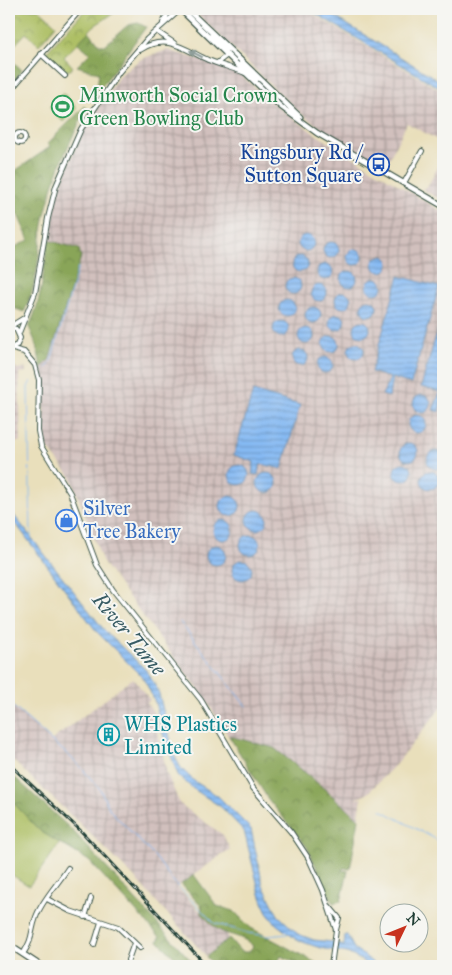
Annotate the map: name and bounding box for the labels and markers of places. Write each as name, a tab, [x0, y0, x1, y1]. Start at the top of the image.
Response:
place label: Minworth Social Crown Green Bowling Club	[79, 83, 278, 131]
sports icon: Minworth Social Crown Green Bowling Club	[51, 95, 75, 119]
place label: Kingsbury Rd / Sutton Square	[240, 140, 364, 188]
bus stop icon: Kingsbury Rd / Sutton Square	[366, 152, 390, 176]
place label: Silver Tree Bakery	[83, 496, 181, 543]
shop icon: Silver Tree Bakery	[55, 508, 79, 532]
place label: WHS Plastics Limited	[124, 712, 237, 759]
building icon: WHS Plastics Limited	[96, 723, 120, 747]

